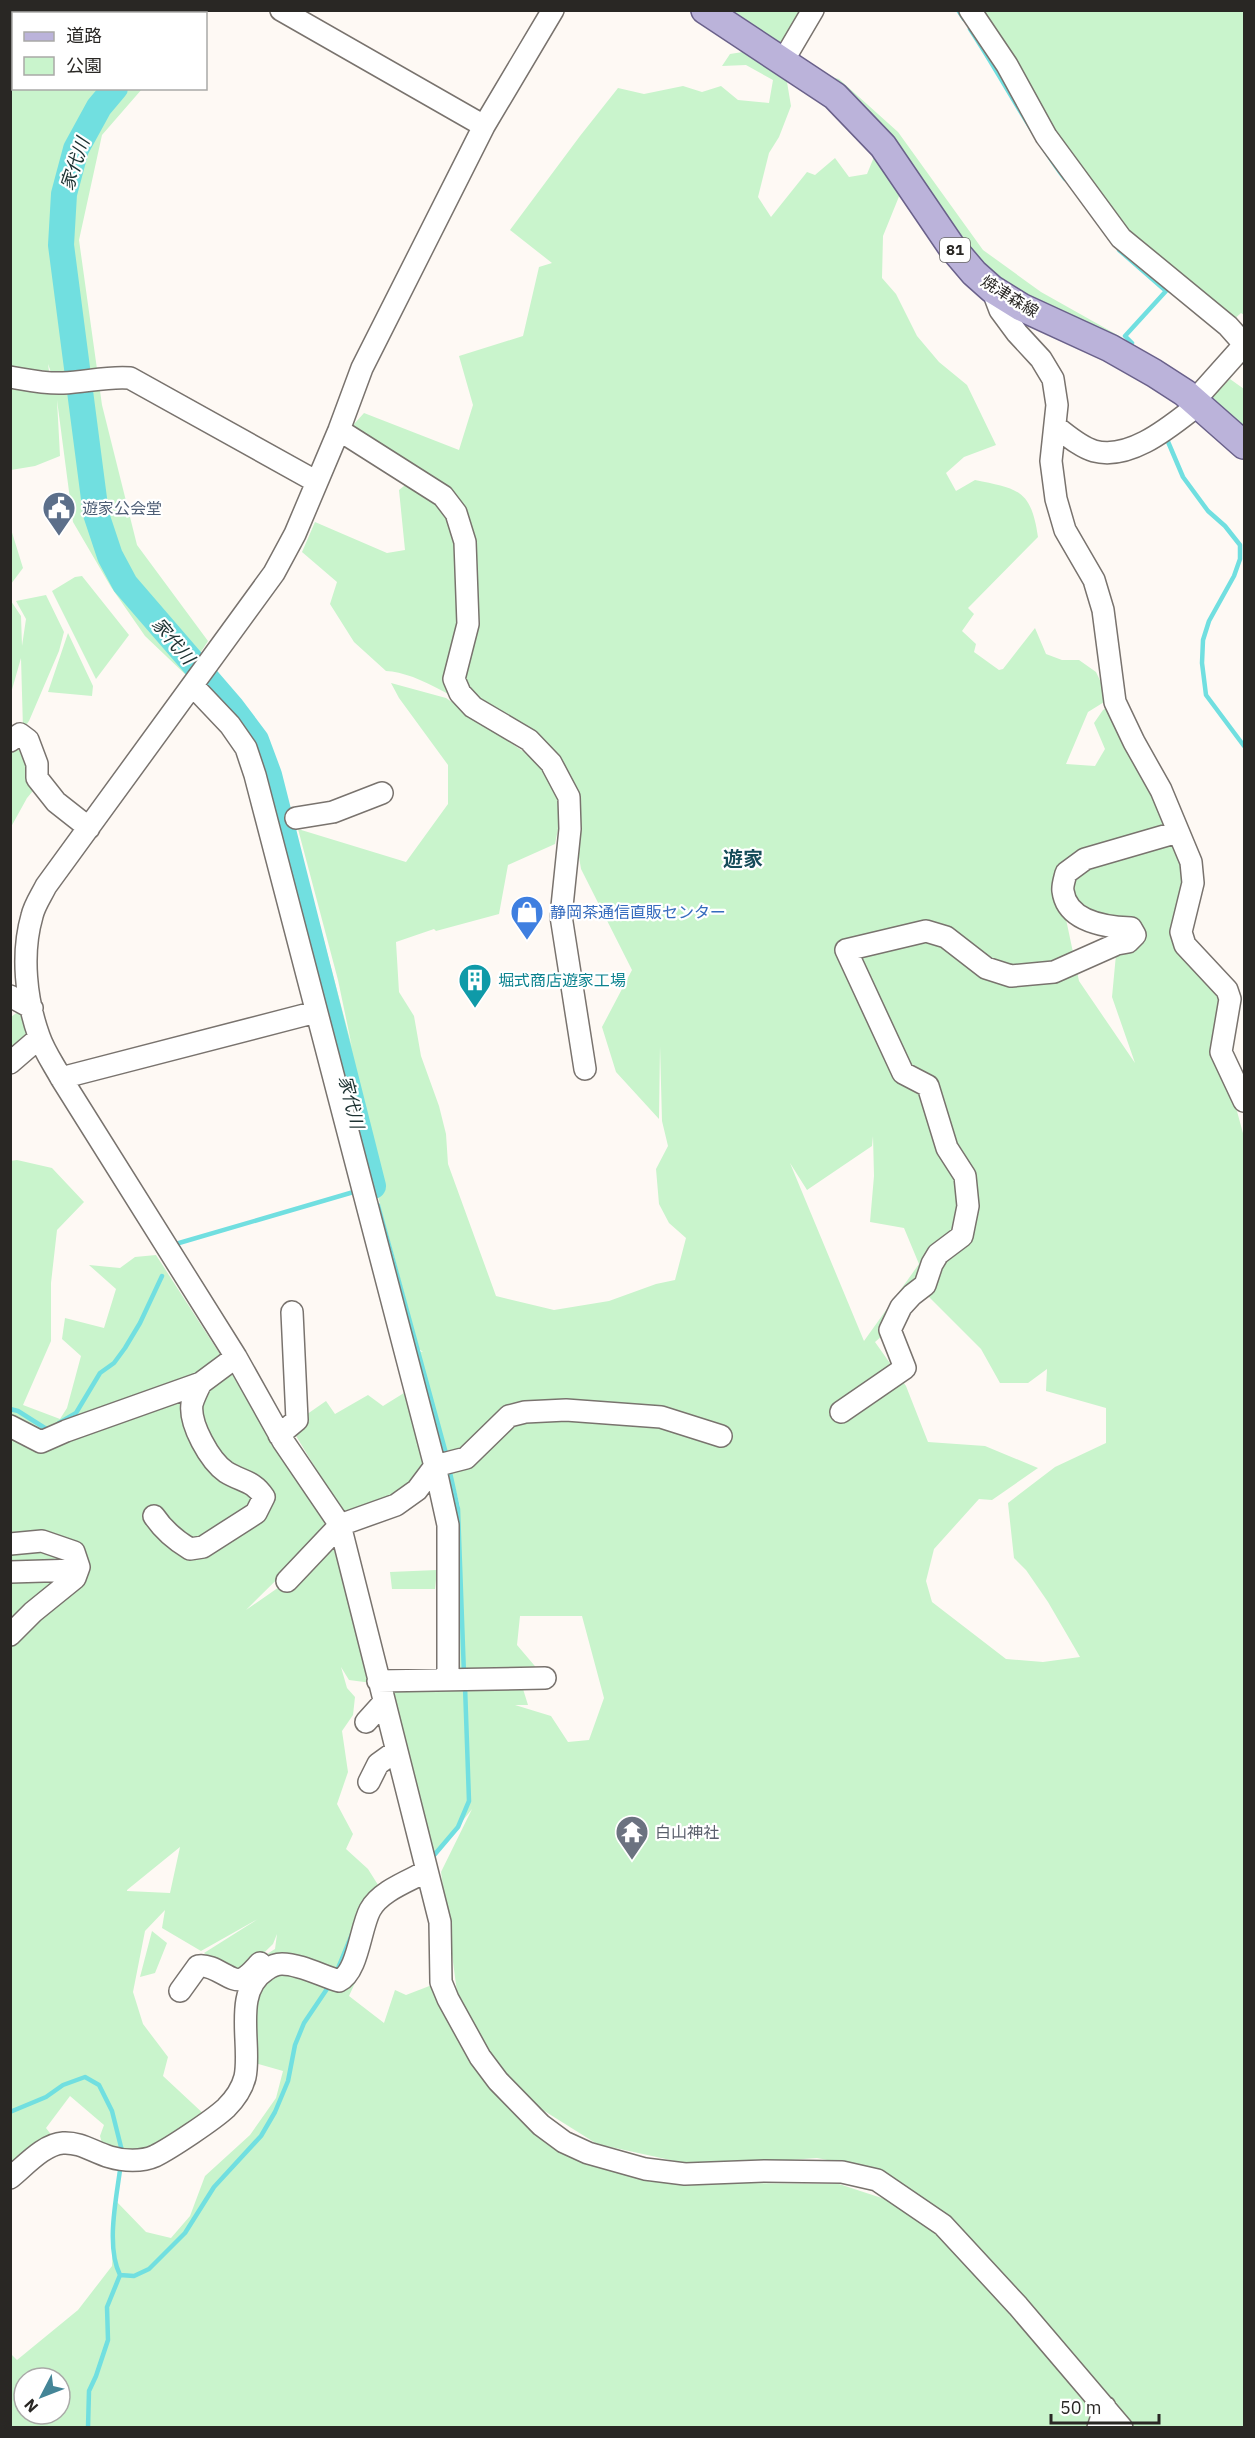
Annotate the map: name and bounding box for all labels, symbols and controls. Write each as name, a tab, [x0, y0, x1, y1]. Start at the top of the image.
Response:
legend	[12, 12, 207, 90]
text: 道路	[66, 24, 102, 47]
text: 公園	[66, 54, 102, 77]
water label: 家代川	[55, 133, 95, 193]
road number: 81	[940, 238, 970, 262]
street label: 焼津森線	[978, 271, 1042, 321]
public building icon: 遊家公会堂	[41, 490, 77, 537]
place label: 遊家公会堂	[82, 498, 162, 518]
water label: 家代川	[147, 613, 201, 670]
district label: 遊家	[723, 845, 763, 872]
shop icon: 静岡茶通信直販センター	[509, 894, 545, 941]
place label: 静岡茶通信直販センター	[550, 902, 726, 922]
building icon: 堀式商店遊家工場	[457, 962, 493, 1009]
place label: 堀式商店遊家工場	[498, 970, 626, 990]
water label: 家代川	[334, 1073, 370, 1133]
temple icon: 白山神社	[614, 1814, 650, 1861]
place label: 白山神社	[655, 1822, 719, 1842]
north arrow	[12, 2366, 72, 2426]
scale bar	[1051, 2387, 1159, 2425]
text: N	[20, 2395, 42, 2417]
text: 50 m	[1060, 2396, 1102, 2419]

